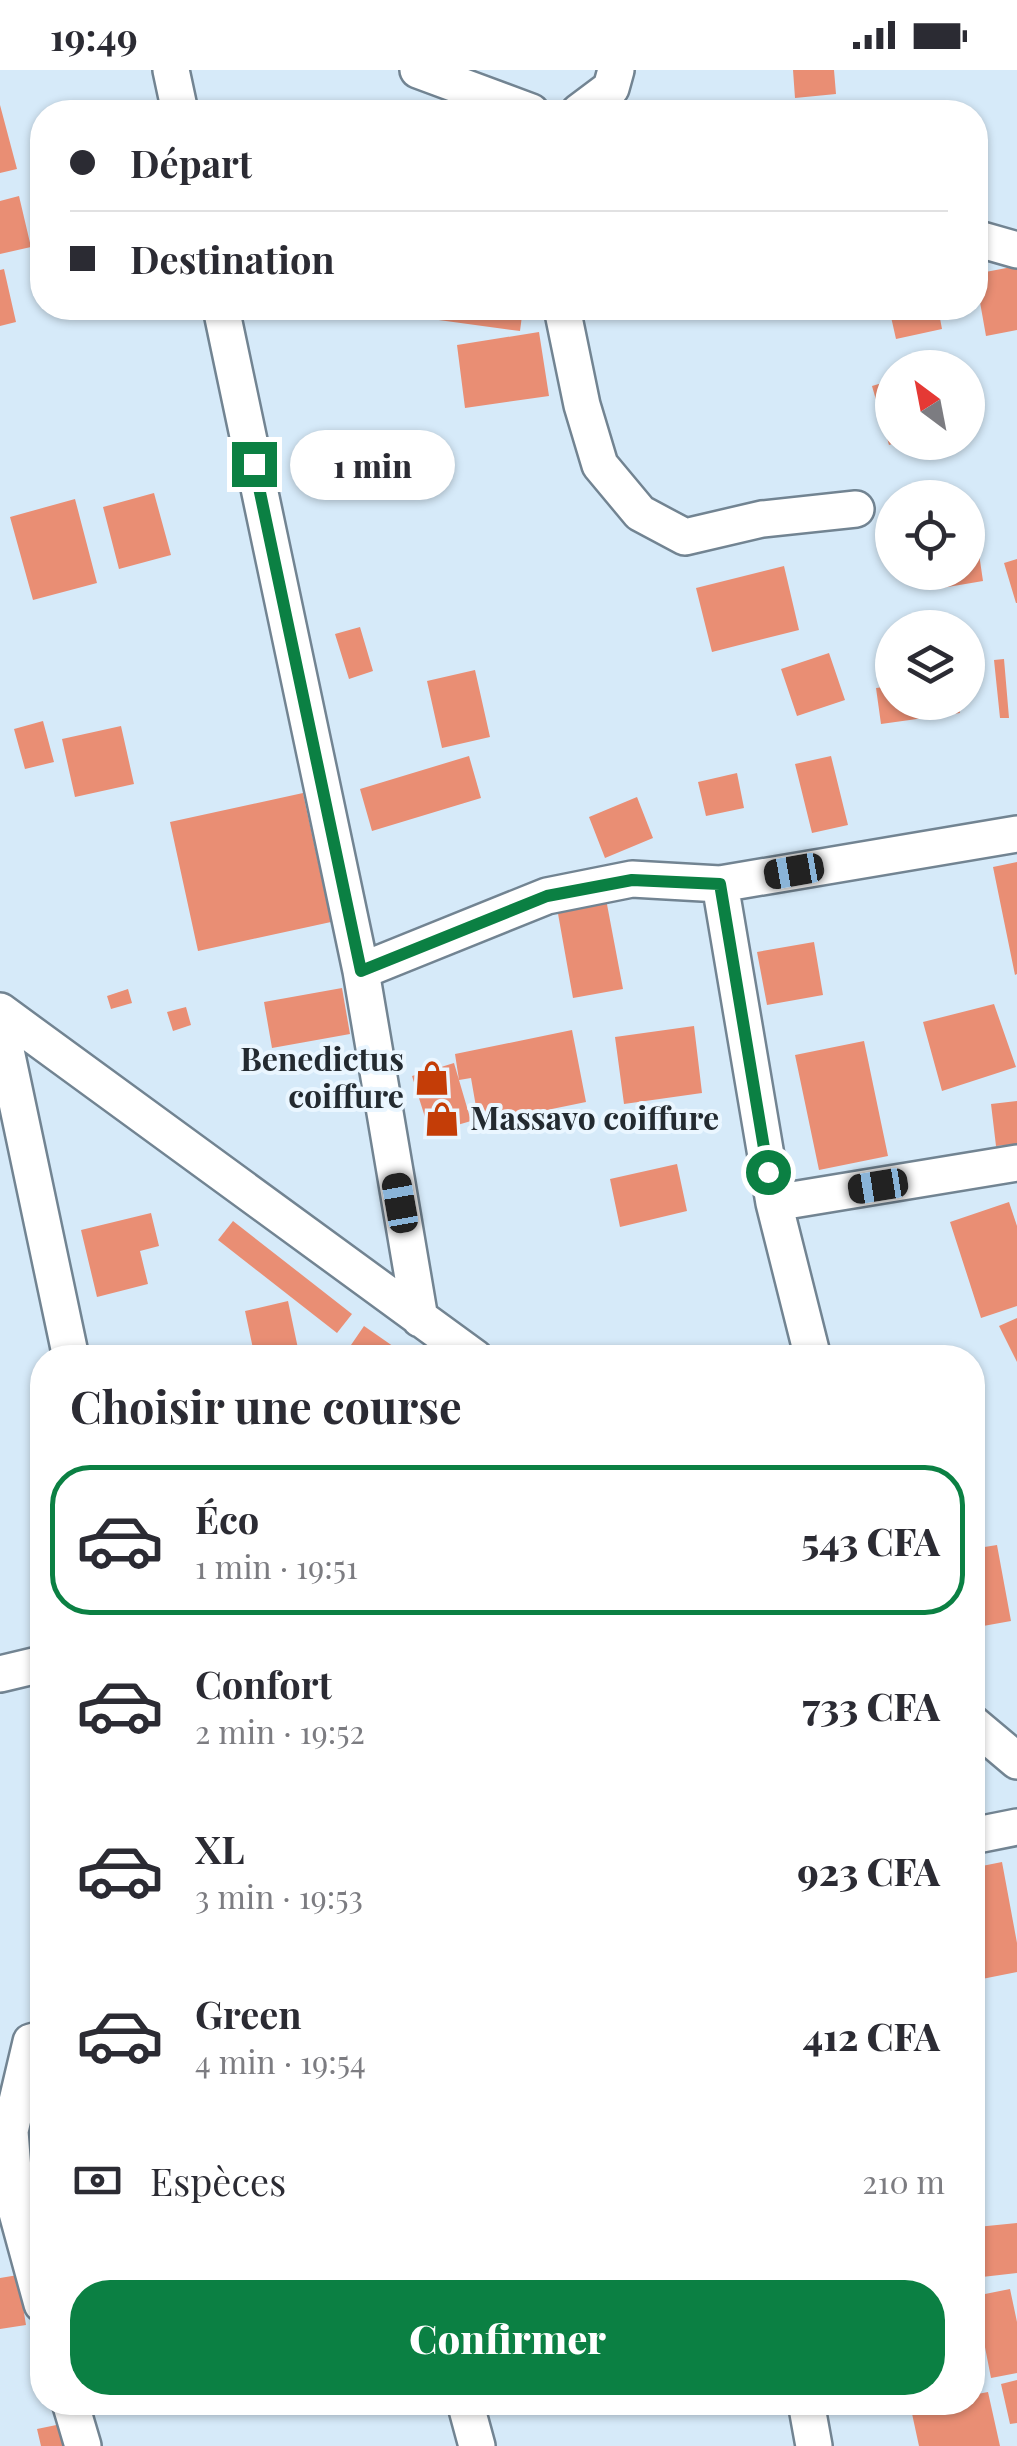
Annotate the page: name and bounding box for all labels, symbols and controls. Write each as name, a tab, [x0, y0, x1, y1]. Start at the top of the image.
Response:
text: 19:49	[50, 10, 138, 61]
text: Départ	[130, 137, 252, 188]
text: Destination	[130, 233, 335, 284]
north arrow	[875, 350, 985, 460]
map controls	[875, 350, 985, 720]
callout: 1 min	[289, 429, 454, 499]
route end	[232, 442, 277, 487]
text: 1 min	[333, 443, 412, 486]
button: locate	[875, 480, 985, 590]
button: layers	[875, 610, 985, 720]
car	[762, 851, 826, 891]
place label: Benedictus coiffure	[240, 1036, 404, 1116]
shop icon: Benedictus coiffure	[413, 1059, 451, 1097]
place label: Massavo coiffure	[470, 1095, 719, 1138]
shop icon: Massavo coiffure	[423, 1100, 461, 1138]
route start	[746, 1150, 791, 1195]
car	[846, 1166, 910, 1206]
car	[380, 1171, 420, 1235]
text: Choisir une course	[70, 1375, 462, 1435]
text: Éco	[195, 1493, 259, 1544]
icon: car	[75, 1495, 165, 1585]
text: 543 CFA	[801, 1515, 940, 1566]
text: 1 min · 19:51	[195, 1544, 358, 1587]
text: Confort	[195, 1658, 332, 1709]
icon: car	[75, 1660, 165, 1750]
text: 733 CFA	[802, 1680, 940, 1731]
text: 2 min · 19:52	[195, 1709, 365, 1752]
text: XL	[195, 1823, 244, 1874]
icon: car	[75, 1825, 165, 1915]
text: 923 CFA	[797, 1845, 940, 1896]
text: 3 min · 19:53	[195, 1874, 363, 1917]
text: Green	[195, 1988, 302, 2039]
icon: car	[75, 1990, 165, 2080]
text: 412 CFA	[803, 2010, 940, 2061]
text: 4 min · 19:54	[195, 2039, 366, 2082]
icon: cash	[70, 2153, 125, 2208]
text: Espèces	[150, 2155, 286, 2206]
text: 210 m	[862, 2159, 945, 2202]
button: Confirmer	[70, 2280, 945, 2395]

